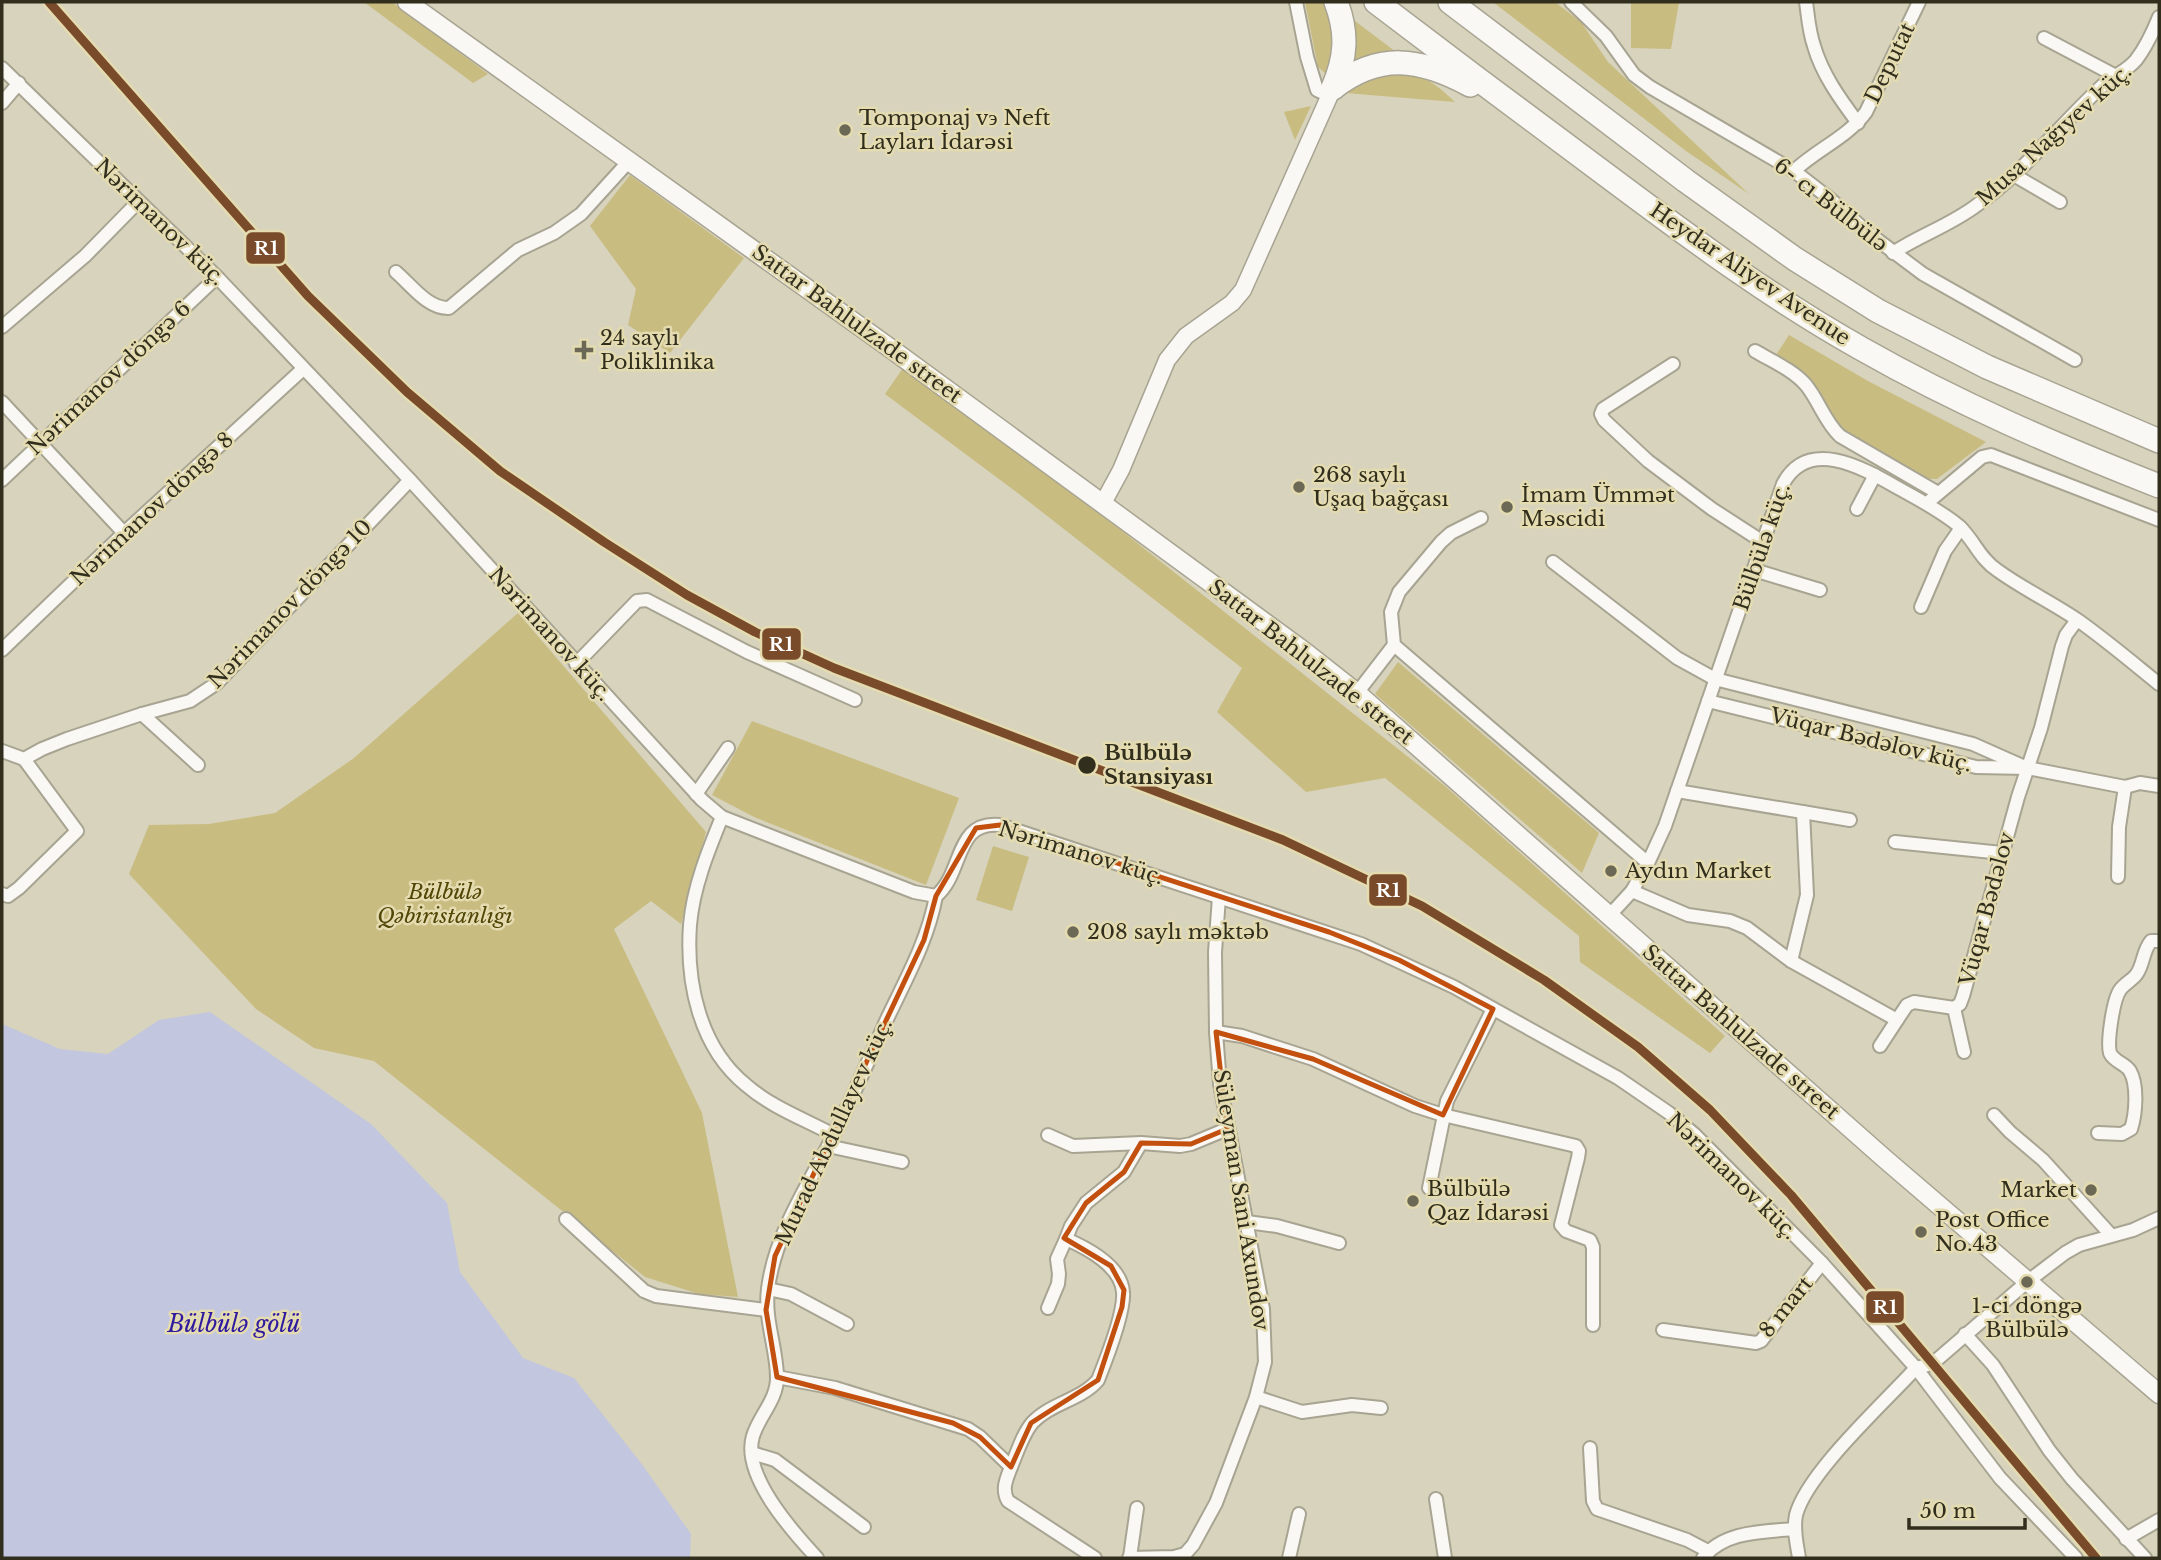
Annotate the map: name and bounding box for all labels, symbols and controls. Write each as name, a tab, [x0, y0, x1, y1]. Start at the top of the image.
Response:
street label: Deputat	[1859, 18, 1921, 108]
street label: Musa Nağıyev küç.	[1971, 59, 2137, 211]
place label: Tomponaj vэ Neft Layları İdarəsi	[859, 105, 1051, 155]
marker: Tomponaj vэ Neft Layları İdarəsi	[837, 122, 853, 138]
street label: 6- cı Bülbülə	[1769, 152, 1893, 258]
street label: Nərimanov küç.	[89, 153, 231, 291]
street label: Heydar Aliyev Avenue	[1645, 197, 1855, 351]
line badge: R1	[245, 231, 286, 265]
text: R1	[254, 237, 278, 260]
street label: Sattar Bahlulzade street	[747, 239, 967, 409]
street label: Nərimanov döngə 6	[22, 295, 196, 461]
place label: 24 saylı Poliklinika	[600, 325, 715, 375]
marker: 24 saylı Poliklinika	[574, 340, 594, 360]
street label: Nərimanov döngə 8	[65, 427, 239, 591]
place label: 268 saylı Uşaq bağçası	[1313, 462, 1449, 512]
marker: 268 saylı Uşaq bağçası	[1291, 479, 1307, 495]
street label: Bülbülə küç.	[1728, 480, 1796, 614]
place label: İmam Ümmət Məscidi	[1521, 482, 1675, 532]
marker: İmam Ümmət Məscidi	[1499, 499, 1515, 515]
street label: Nərimanov döngə 10	[203, 514, 377, 694]
street label: Nərimanov küç.	[483, 562, 617, 706]
street label: Sattar Bahlulzade street	[1203, 574, 1419, 750]
line badge: R1	[761, 627, 802, 661]
text: R1	[769, 633, 793, 656]
street label: Vüqar Bədəlov küç.	[1766, 702, 1975, 778]
place label: Bülbülə Stansiyası	[1104, 740, 1213, 790]
marker: Bülbülə Stansiyası	[1076, 754, 1098, 776]
street label: Nərimanov küç.	[995, 816, 1167, 890]
street label: Vüqar Bədəlov	[1954, 829, 2020, 990]
place label: Aydın Market	[1624, 858, 1772, 884]
marker: Aydın Market	[1603, 863, 1619, 879]
line badge: R1	[1368, 873, 1408, 907]
park label: Bülbülə Qəbiristanlığı	[377, 879, 513, 929]
text: R1	[1376, 879, 1400, 902]
place label: 208 saylı məktəb	[1087, 919, 1269, 945]
marker: 208 saylı məktəb	[1065, 924, 1081, 940]
street label: Sattar Bahlulzade street	[1637, 939, 1845, 1125]
street label: Murad Abdullayev küç.	[770, 1014, 898, 1250]
street label: Süleyman Sani Axundov	[1208, 1068, 1275, 1333]
street label: Nərimanov küç.	[1661, 1107, 1803, 1245]
place label: Bülbülə Qaz İdarəsi	[1427, 1176, 1549, 1226]
place label: Market	[2000, 1177, 2077, 1203]
marker: Market	[2083, 1182, 2099, 1198]
marker: Bülbülə Qaz İdarəsi	[1405, 1193, 1421, 1209]
place label: Post Office No.43	[1935, 1207, 2050, 1257]
marker: Post Office No.43	[1913, 1224, 1929, 1240]
street label: 8 mart	[1754, 1271, 1818, 1343]
marker: 1-ci döngə Bülbülə	[2019, 1274, 2035, 1290]
line badge: R1	[1865, 1290, 1905, 1324]
place label: 1-ci döngə Bülbülə	[1972, 1293, 2082, 1343]
text: R1	[1873, 1296, 1897, 1319]
water label: Bülbülə gölü	[167, 1310, 300, 1338]
scale bar	[1909, 1486, 2024, 1530]
text: 50 m	[1920, 1498, 1976, 1524]

